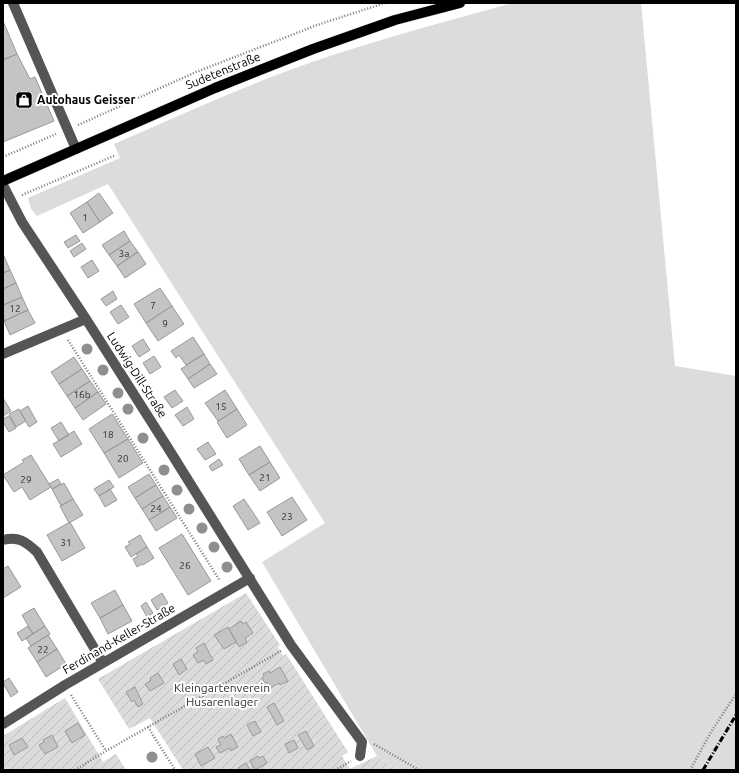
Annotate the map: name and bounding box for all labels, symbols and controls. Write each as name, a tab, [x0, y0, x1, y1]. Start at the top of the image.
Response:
street label: Sudetenstraße	[184, 50, 262, 91]
shop icon: Autohaus Geisser	[14, 90, 34, 110]
place label: Autohaus Geisser	[37, 93, 136, 106]
house number: 1	[82, 212, 88, 223]
house number: 3a	[119, 248, 129, 259]
house number: 7	[150, 300, 156, 311]
house number: 12	[9, 303, 21, 314]
house number: 9	[162, 318, 168, 329]
street label: Ludwig-Dill-Straße	[105, 330, 170, 420]
house number: 16b	[73, 389, 91, 400]
house number: 15	[215, 401, 227, 412]
house number: 18	[102, 429, 114, 440]
house number: 20	[117, 453, 129, 464]
house number: 21	[259, 472, 271, 483]
house number: 29	[20, 474, 32, 485]
house number: 24	[150, 503, 162, 514]
house number: 23	[281, 511, 293, 522]
house number: 31	[60, 537, 72, 548]
house number: 26	[179, 560, 191, 571]
street label: Ferdinand-Keller-Straße	[60, 601, 177, 676]
house number: 22	[37, 644, 49, 655]
park label: Kleingartenverein Husarenlager	[174, 681, 270, 708]

